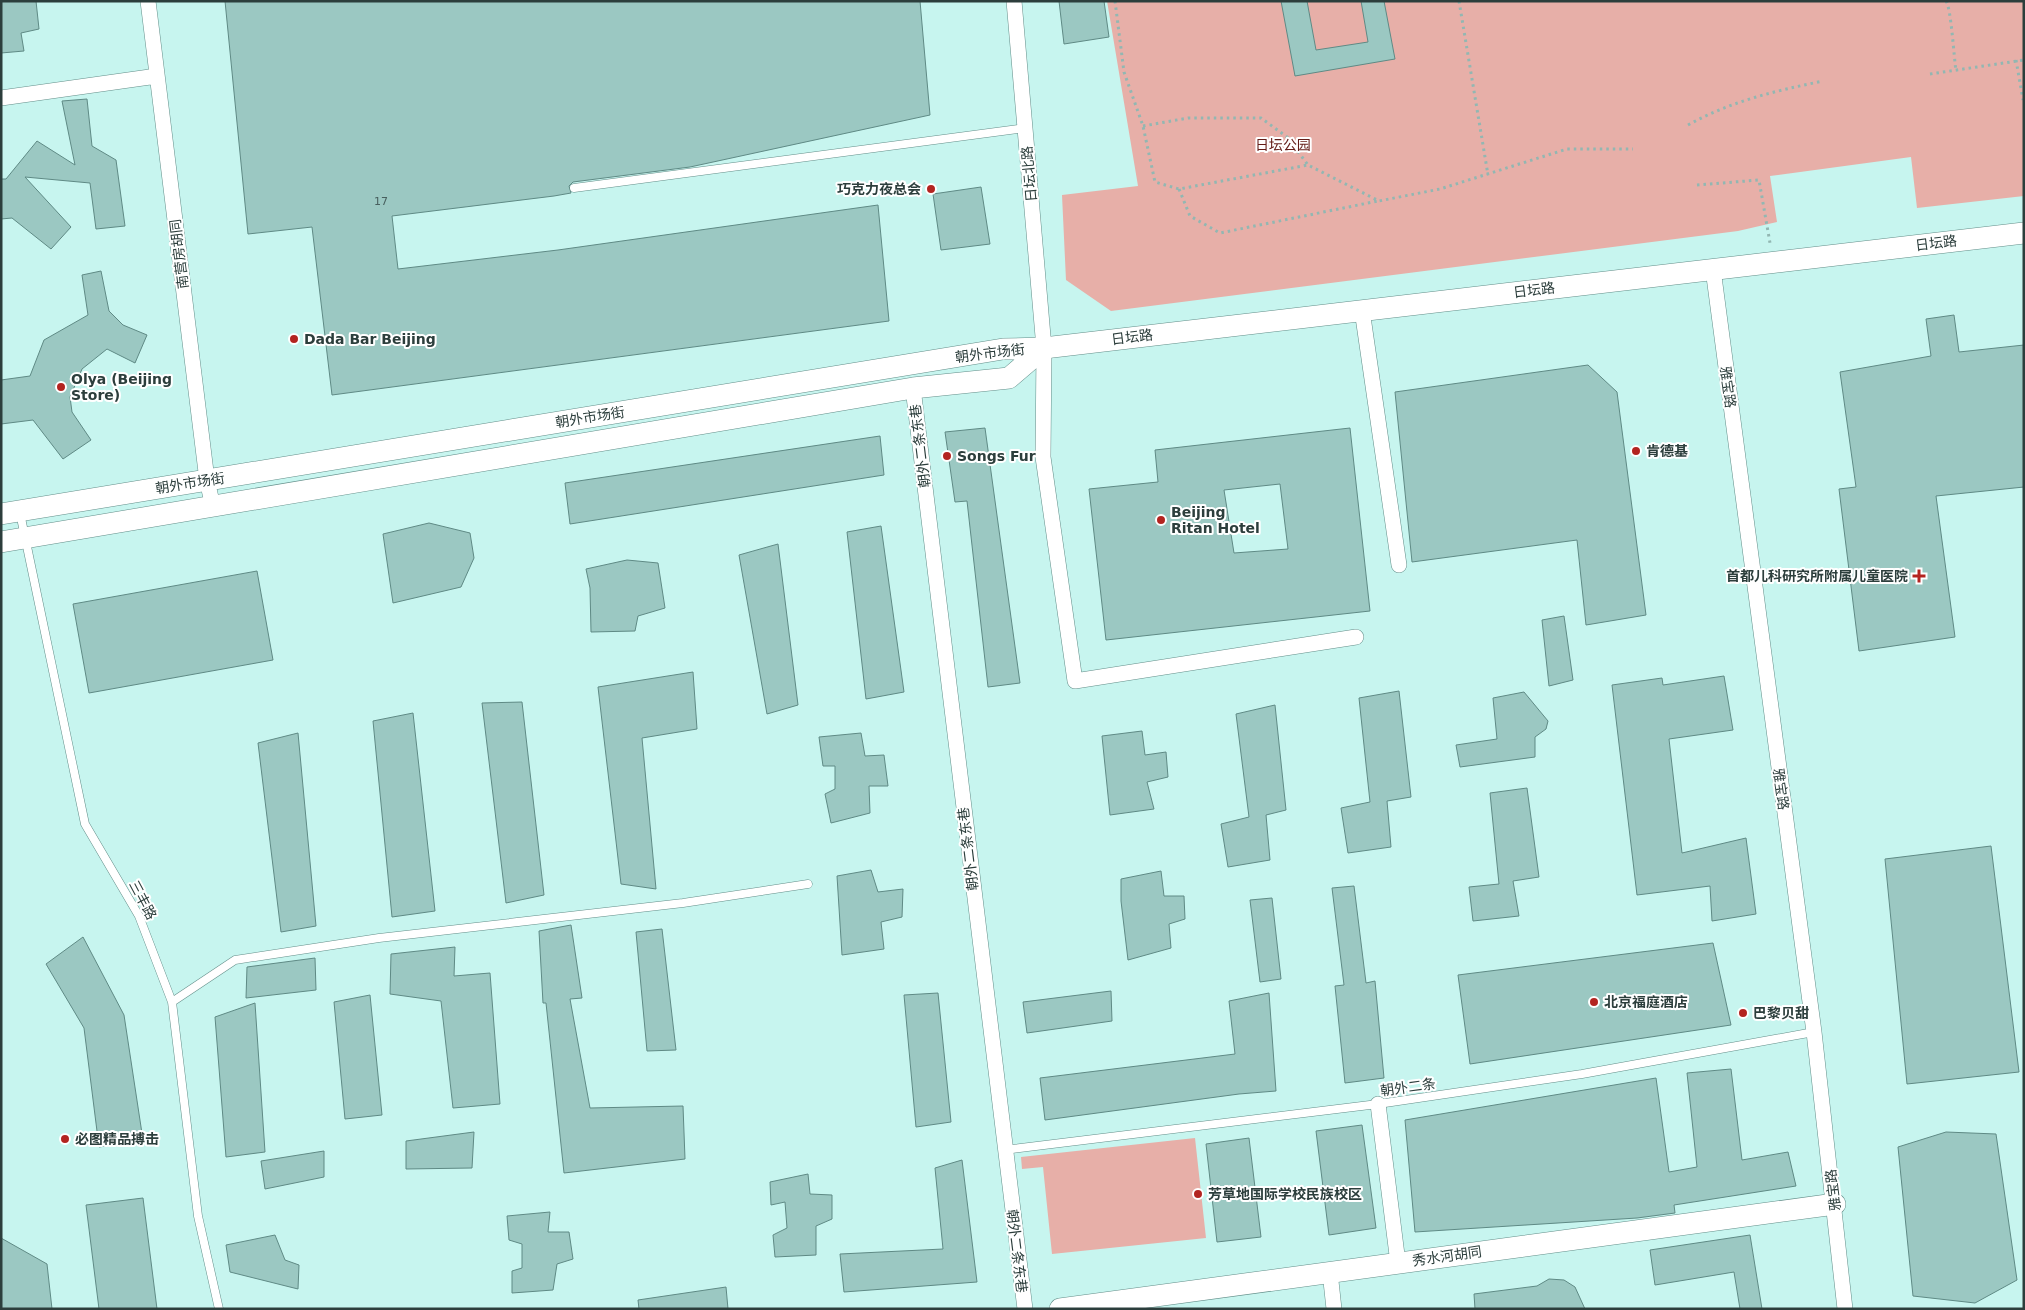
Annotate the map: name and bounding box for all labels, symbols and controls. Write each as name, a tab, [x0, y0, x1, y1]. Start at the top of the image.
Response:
park label: 日坛公园	[1255, 137, 1311, 153]
street label: 日坛北路	[1019, 145, 1039, 203]
place label: 巧克力夜总会	[837, 181, 921, 197]
marker: 巧克力夜总会	[925, 183, 937, 195]
house number: 17	[374, 195, 388, 208]
street label: 南营房胡同	[167, 218, 191, 290]
street label: 日坛路	[1914, 233, 1958, 253]
street label: 日坛路	[1512, 280, 1556, 300]
street label: 日坛路	[1110, 327, 1154, 347]
place label: Dada Bar Beijing	[304, 331, 436, 347]
marker: Dada Bar Beijing	[288, 333, 300, 345]
street label: 朝外市场街	[954, 341, 1026, 365]
street label: 雅宝路	[1717, 365, 1739, 409]
place label: Olya (Beijing Store)	[71, 371, 172, 403]
marker: Olya (Beijing Store)	[55, 381, 67, 393]
street label: 朝外二条东巷	[907, 403, 933, 489]
street label: 朝外市场街	[554, 404, 626, 430]
place label: 肯德基	[1646, 443, 1688, 459]
marker: 肯德基	[1630, 445, 1642, 457]
place label: Songs Fur	[957, 448, 1036, 464]
marker: Songs Fur	[941, 450, 953, 462]
street label: 朝外市场街	[154, 470, 226, 496]
place label: Beijing Ritan Hotel	[1171, 504, 1260, 536]
marker: Beijing Ritan Hotel	[1155, 514, 1167, 526]
place label: 首都儿科研究所附属儿童医院	[1726, 568, 1908, 584]
marker: 首都儿科研究所附属儿童医院	[1912, 569, 1926, 583]
street label: 雅宝路	[1770, 767, 1792, 811]
street label: 朝外二条东巷	[955, 806, 981, 892]
street label: 三丰路	[126, 878, 160, 922]
place label: 北京福庭酒店	[1604, 994, 1688, 1010]
marker: 北京福庭酒店	[1588, 996, 1600, 1008]
place label: 巴黎贝甜	[1753, 1005, 1809, 1021]
marker: 巴黎贝甜	[1737, 1007, 1749, 1019]
street label: 朝外二条	[1379, 1075, 1437, 1099]
place label: 必图精品搏击	[75, 1131, 159, 1147]
marker: 必图精品搏击	[59, 1133, 71, 1145]
street label: 雅宝路	[1823, 1168, 1843, 1212]
place label: 芳草地国际学校民族校区	[1208, 1186, 1362, 1202]
marker: 芳草地国际学校民族校区	[1192, 1188, 1204, 1200]
street label: 朝外二条东巷	[1004, 1208, 1030, 1294]
street label: 秀水河胡同	[1411, 1243, 1483, 1269]

